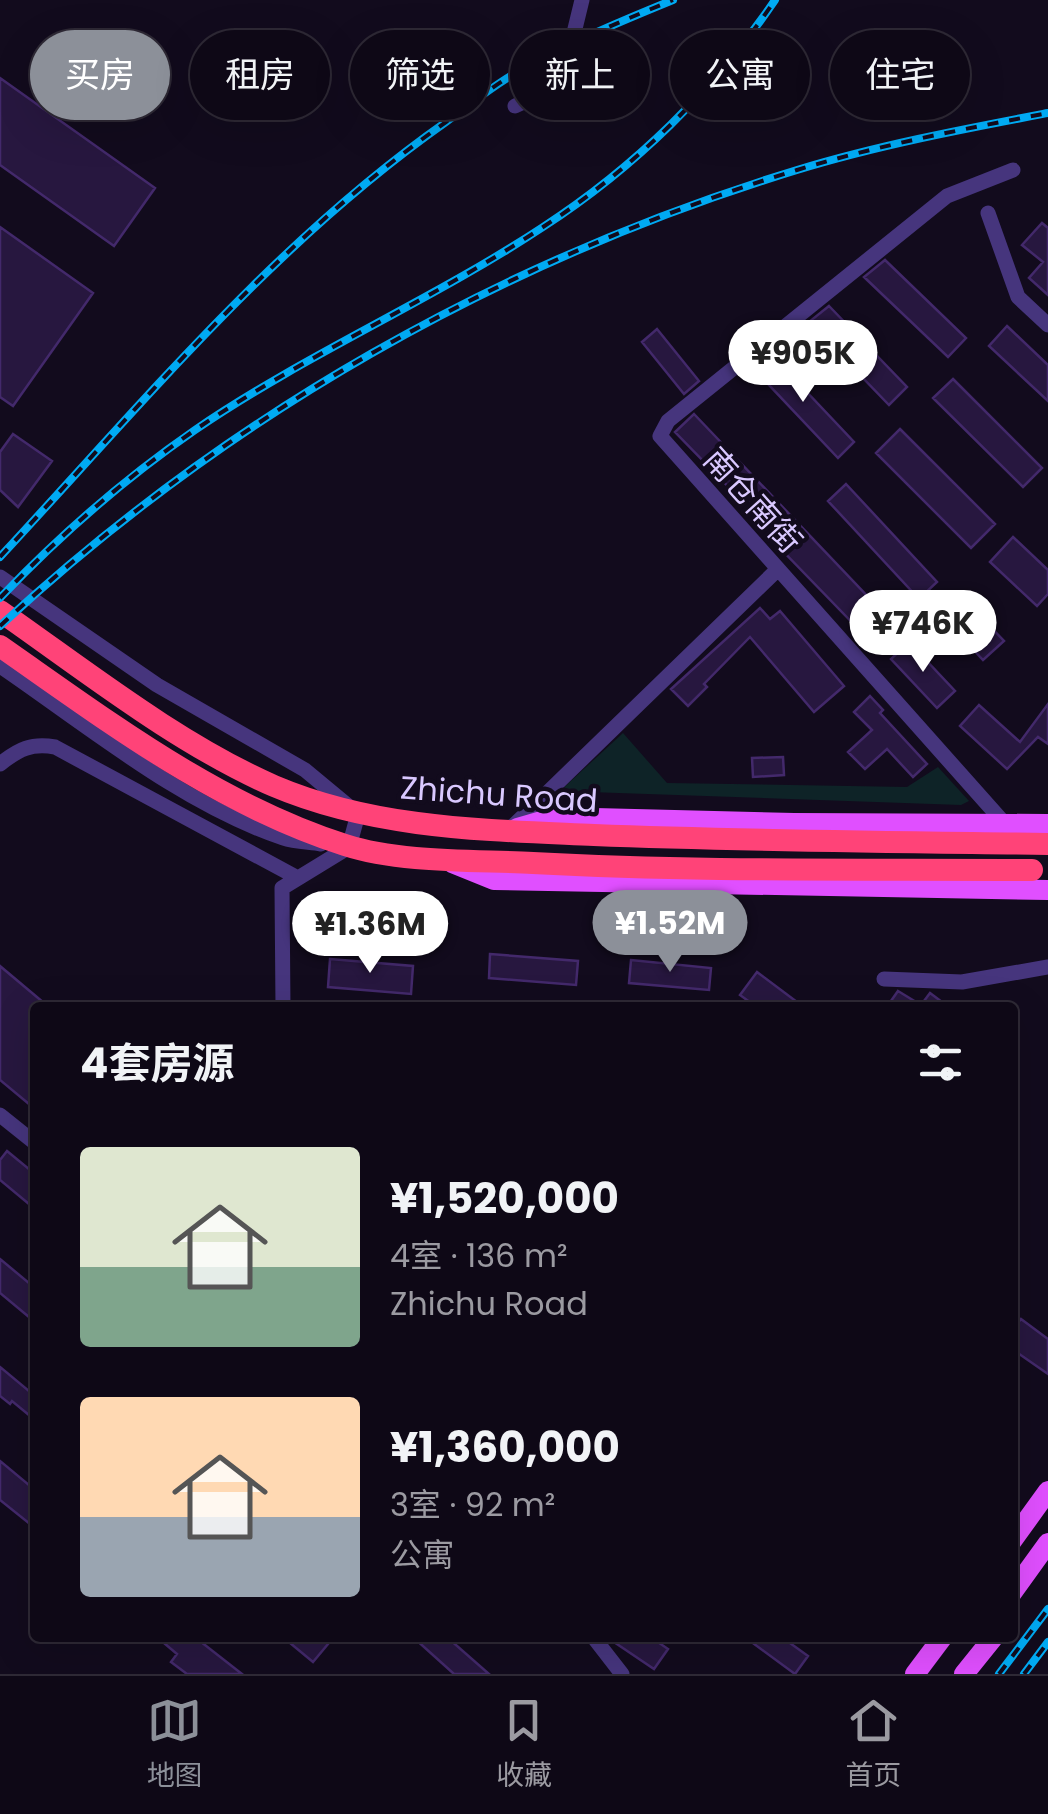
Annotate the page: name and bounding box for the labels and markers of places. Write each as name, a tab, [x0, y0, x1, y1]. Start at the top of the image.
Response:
pin: ¥905K	[733, 320, 873, 405]
pin: ¥746K	[853, 590, 993, 675]
pin: ¥1.52M	[589, 890, 751, 975]
pin: ¥1.36M	[289, 891, 451, 976]

